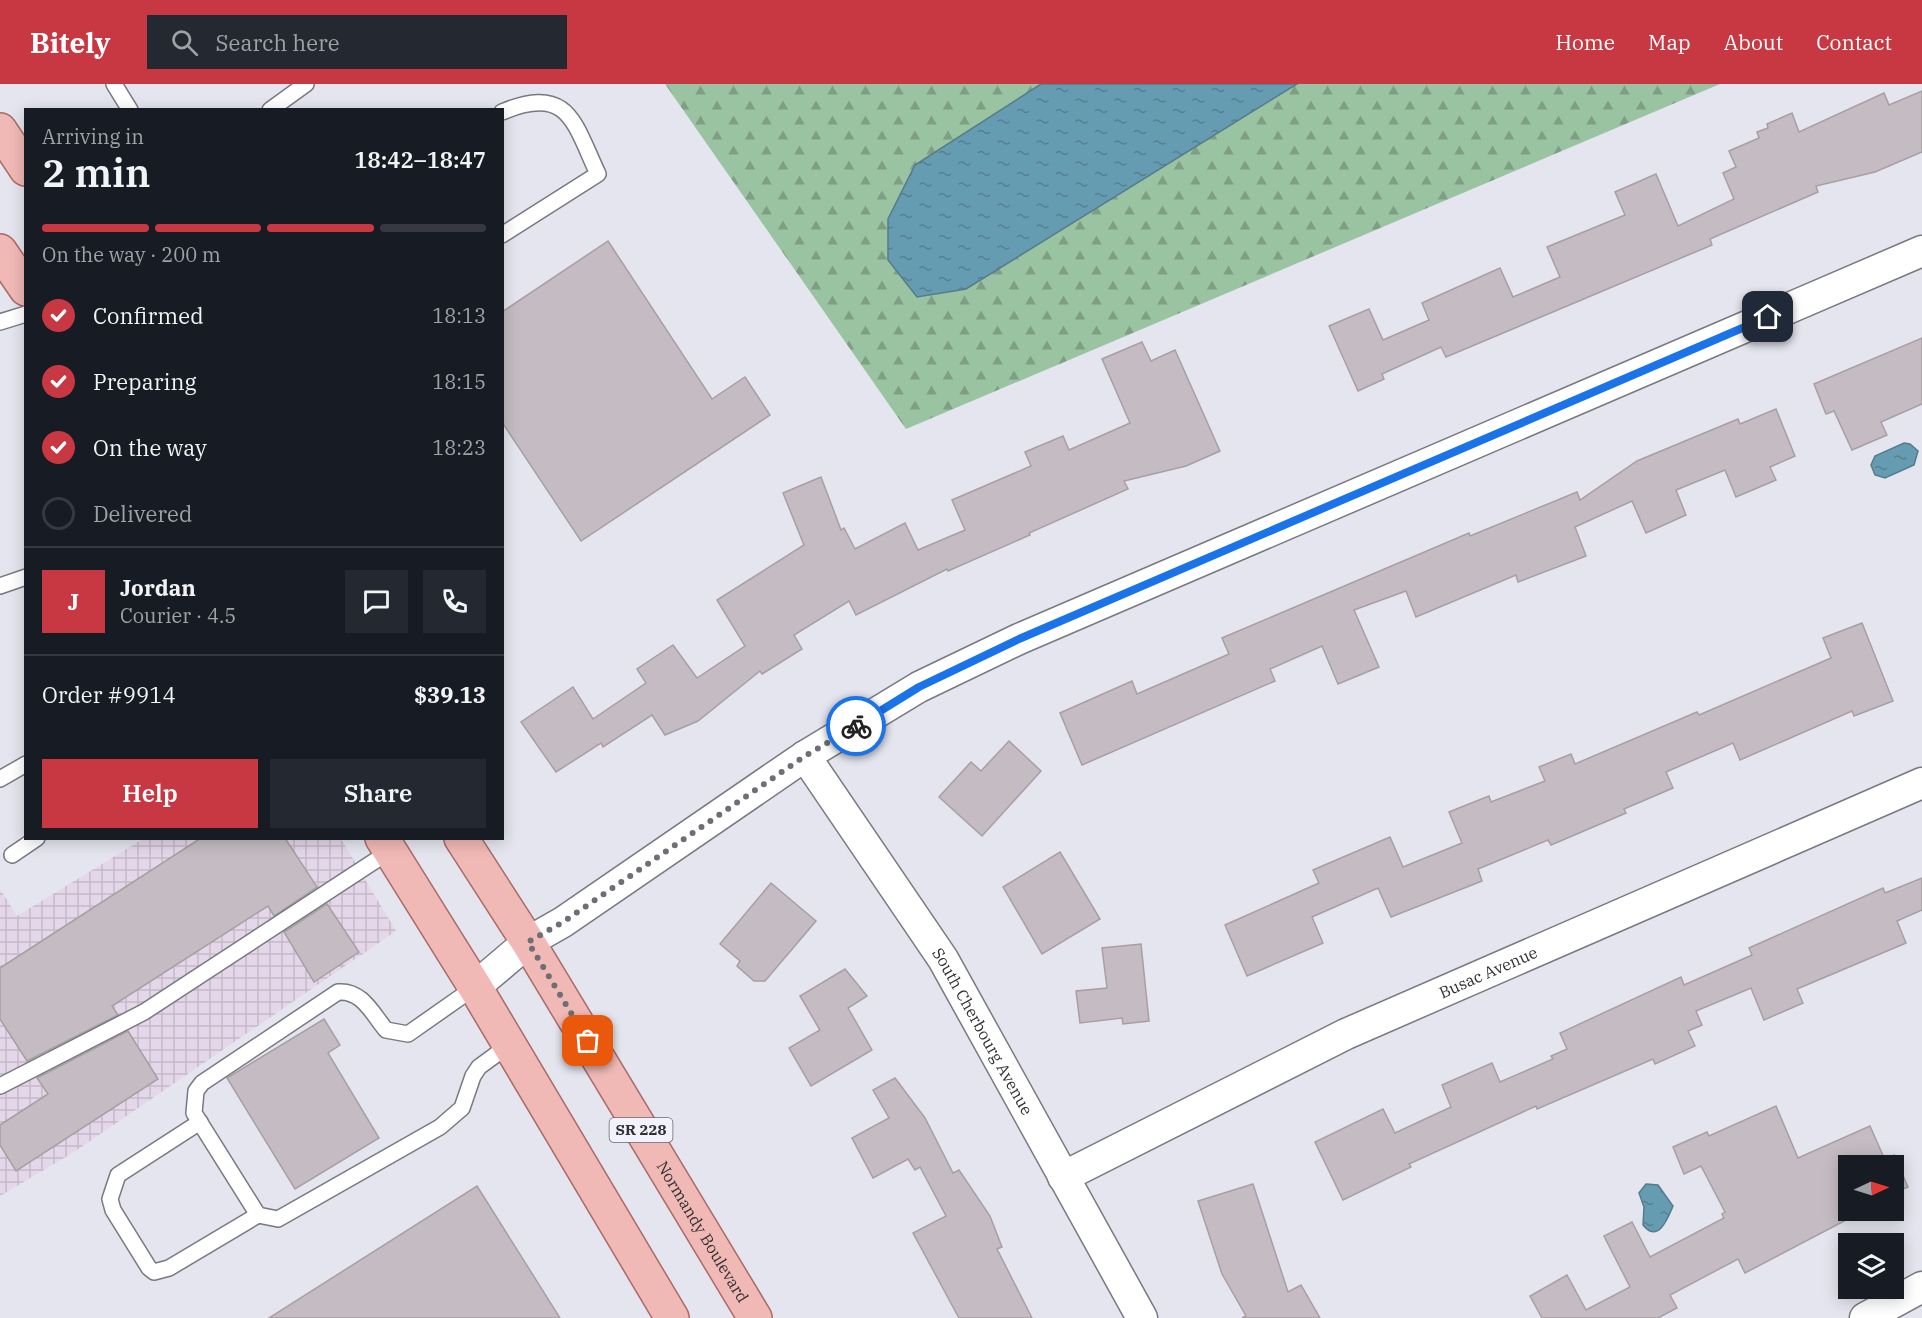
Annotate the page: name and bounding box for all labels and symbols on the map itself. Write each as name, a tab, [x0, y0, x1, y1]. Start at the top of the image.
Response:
pin	[1742, 291, 1793, 342]
courier	[826, 696, 886, 756]
street label: Busac Avenue	[1436, 942, 1540, 1002]
street label: South Cherbourg Avenue	[928, 944, 1037, 1118]
pin	[562, 1015, 613, 1066]
road number: SR 228	[610, 1118, 672, 1142]
north arrow	[1838, 1155, 1904, 1221]
street label: Normandy Boulevard	[652, 1157, 753, 1306]

